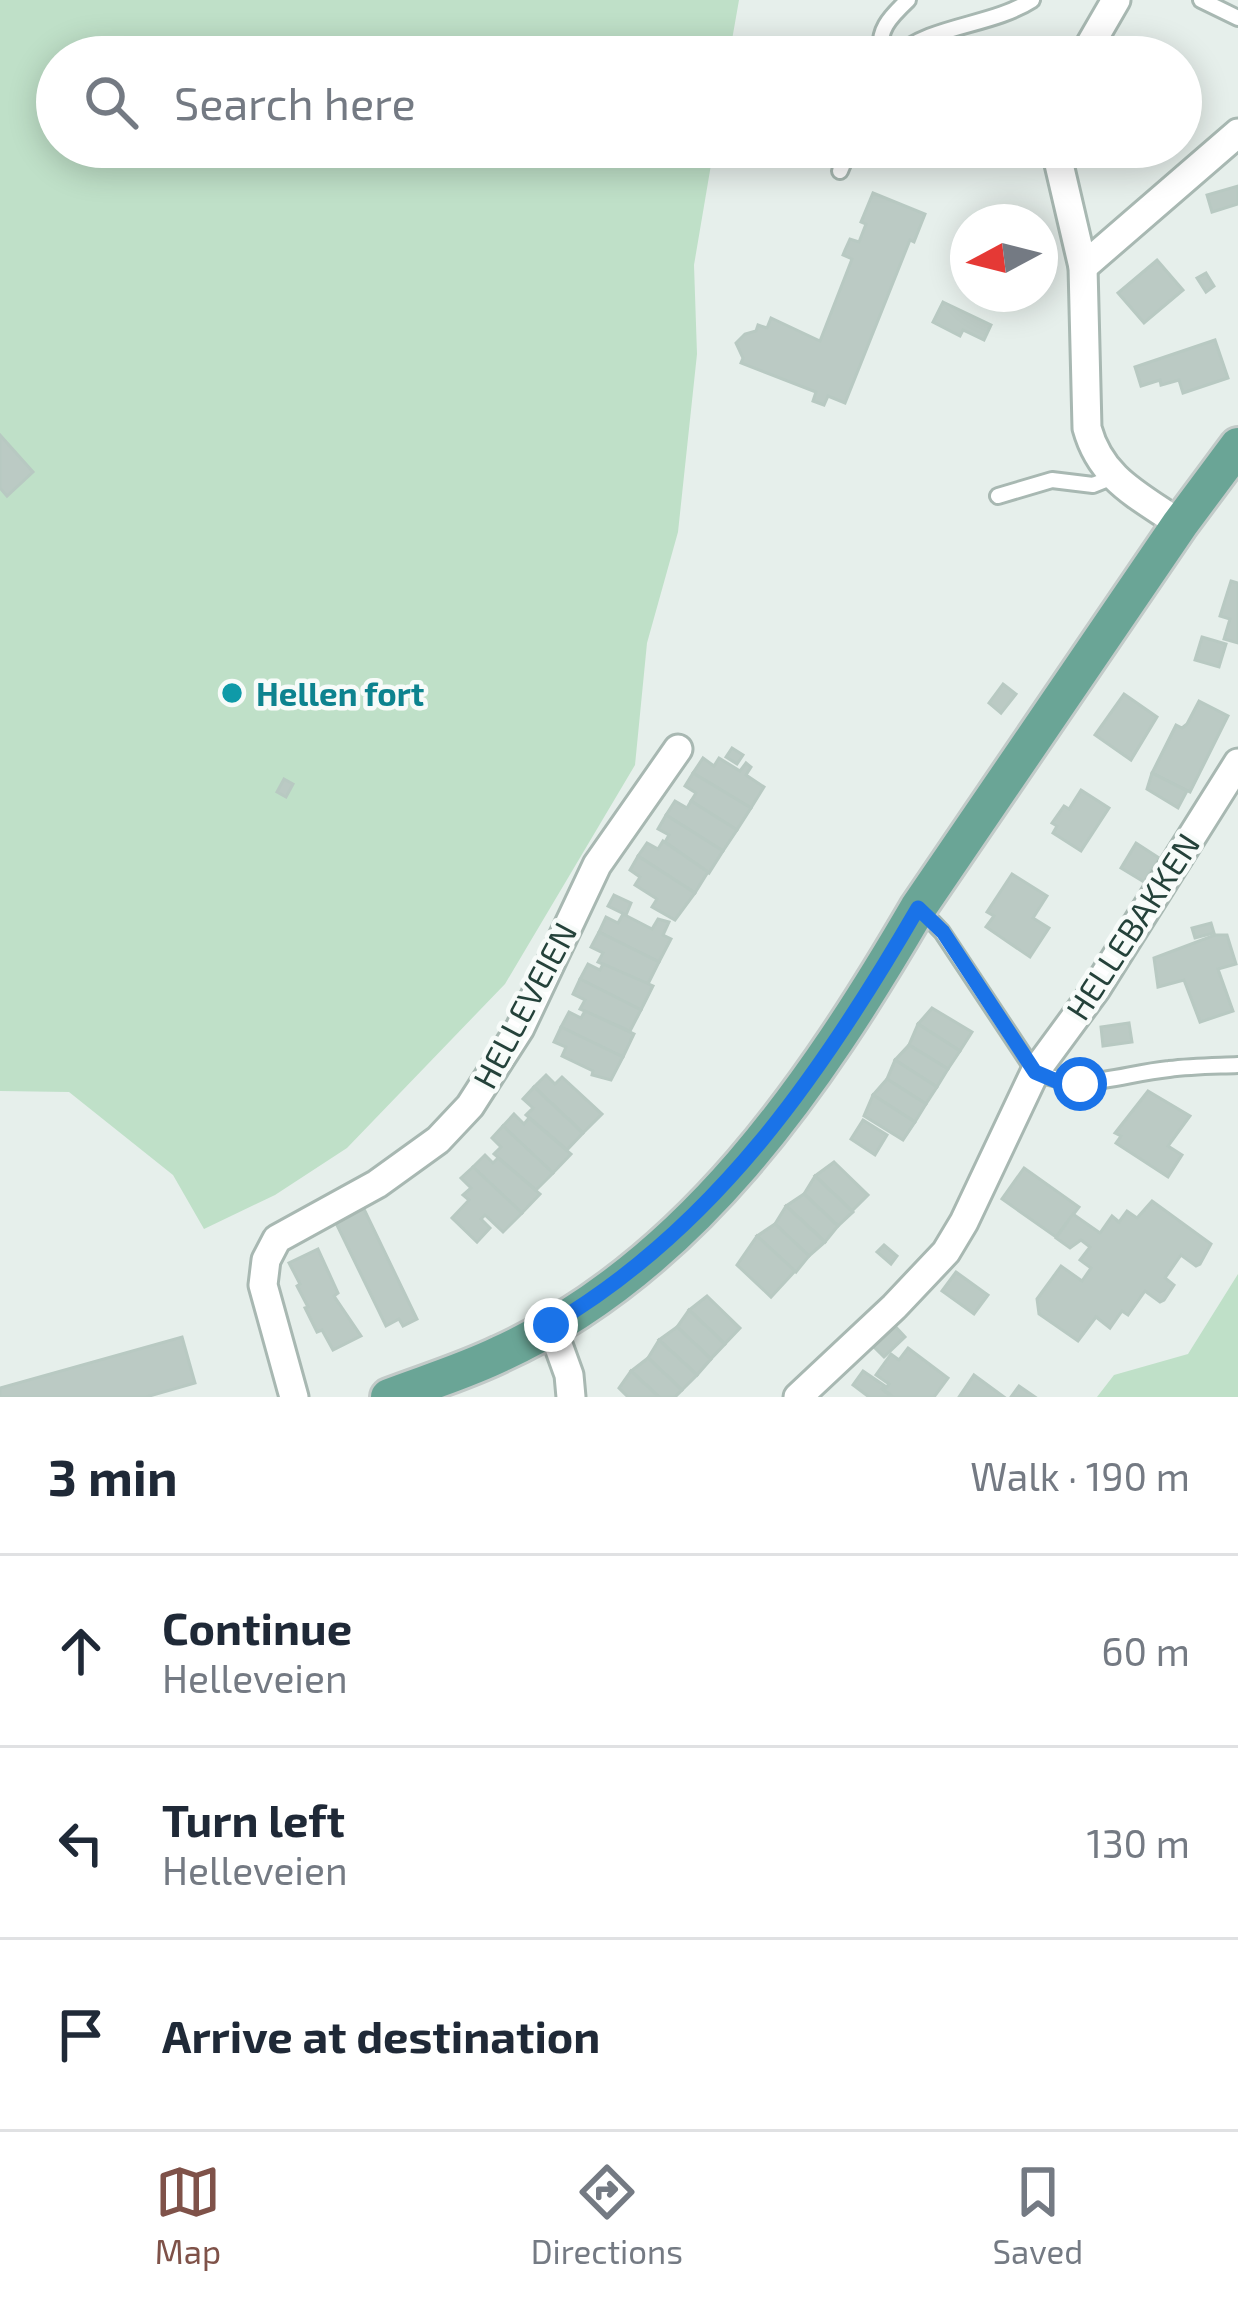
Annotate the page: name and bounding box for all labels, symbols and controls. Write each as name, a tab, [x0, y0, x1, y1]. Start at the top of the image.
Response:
search box	[36, 36, 1202, 168]
icon: search	[78, 69, 144, 135]
text: Search here	[174, 75, 416, 129]
north arrow	[950, 204, 1058, 312]
place label: Hellen fort	[256, 673, 424, 713]
marker: Hellen fort	[219, 680, 245, 706]
street label: HELLEBAKKEN	[1057, 825, 1207, 1027]
street label: HELLEVEIEN	[464, 915, 584, 1095]
route start	[1053, 1057, 1107, 1111]
route end	[524, 1298, 578, 1352]
text: 3 min	[48, 1445, 178, 1506]
text: Walk · 190 m	[970, 1452, 1190, 1499]
text: Continue	[162, 1600, 352, 1654]
icon: ahead	[48, 1618, 114, 1684]
text: 60 m	[1101, 1627, 1190, 1674]
text: Helleveien	[162, 1654, 348, 1701]
text: Turn left	[162, 1792, 345, 1846]
icon: left	[48, 1810, 114, 1876]
text: 130 m	[1086, 1819, 1190, 1866]
text: Helleveien	[162, 1846, 348, 1893]
icon: arrive	[48, 2002, 114, 2068]
text: Arrive at destination	[162, 2008, 600, 2062]
tab: Map	[155, 2159, 221, 2271]
tab: Directions	[531, 2159, 683, 2271]
tab: Saved	[993, 2159, 1083, 2271]

